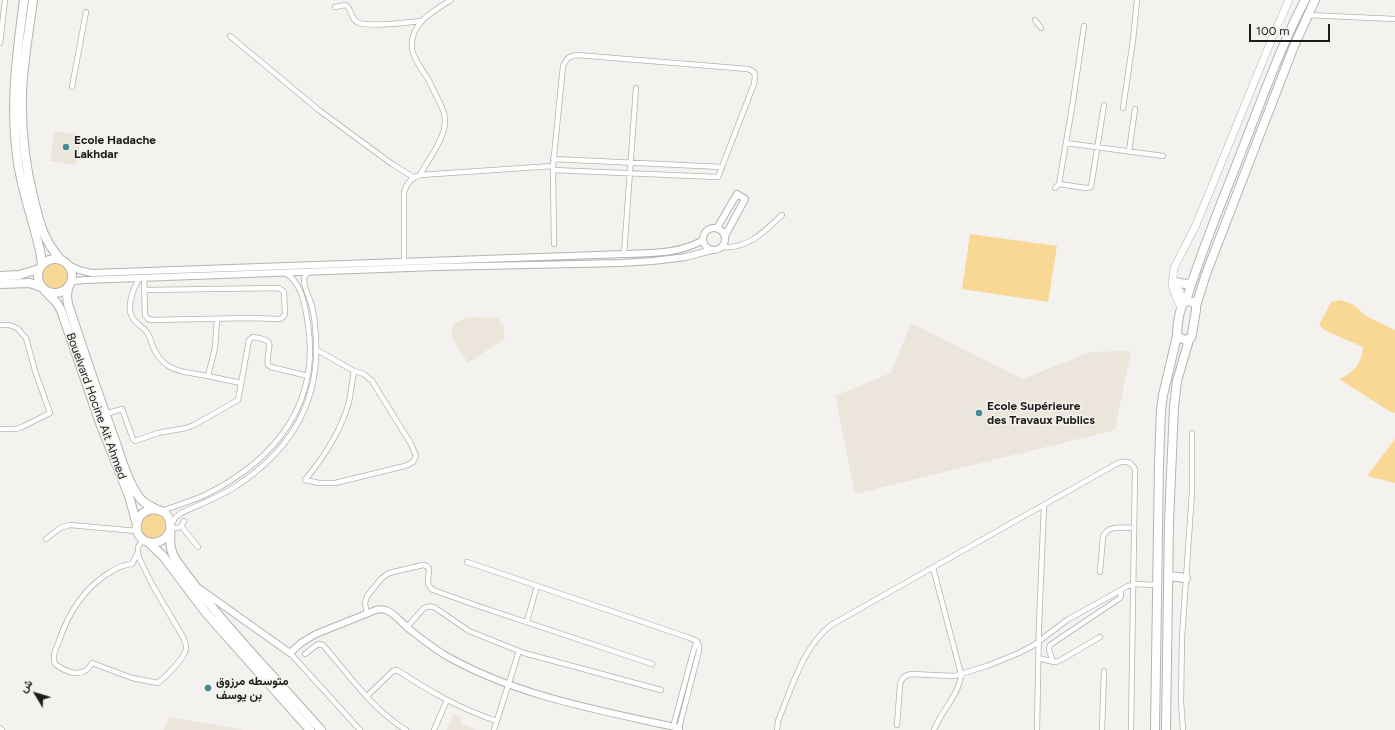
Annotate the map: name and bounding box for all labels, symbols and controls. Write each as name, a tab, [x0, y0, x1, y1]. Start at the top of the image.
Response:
scale bar	[1251, 16, 1332, 42]
text: 100 m	[1256, 24, 1290, 38]
place label: Ecole Hadache Lakhdar	[74, 133, 156, 161]
marker: Ecole Hadache Lakhdar	[61, 142, 71, 152]
street label: Bouelvard Hocine Ait Ahmed	[63, 331, 129, 481]
place label: Ecole Supérieure des Travaux Publics	[987, 399, 1095, 427]
marker: Ecole Supérieure des Travaux Publics	[974, 408, 984, 418]
north arrow	[16, 674, 56, 714]
place label: متوسطه مرزوق بن يوسف	[216, 674, 289, 702]
text: ش	[17, 677, 35, 696]
marker: متوسطه مرزوق بن يوسف	[203, 683, 213, 693]

